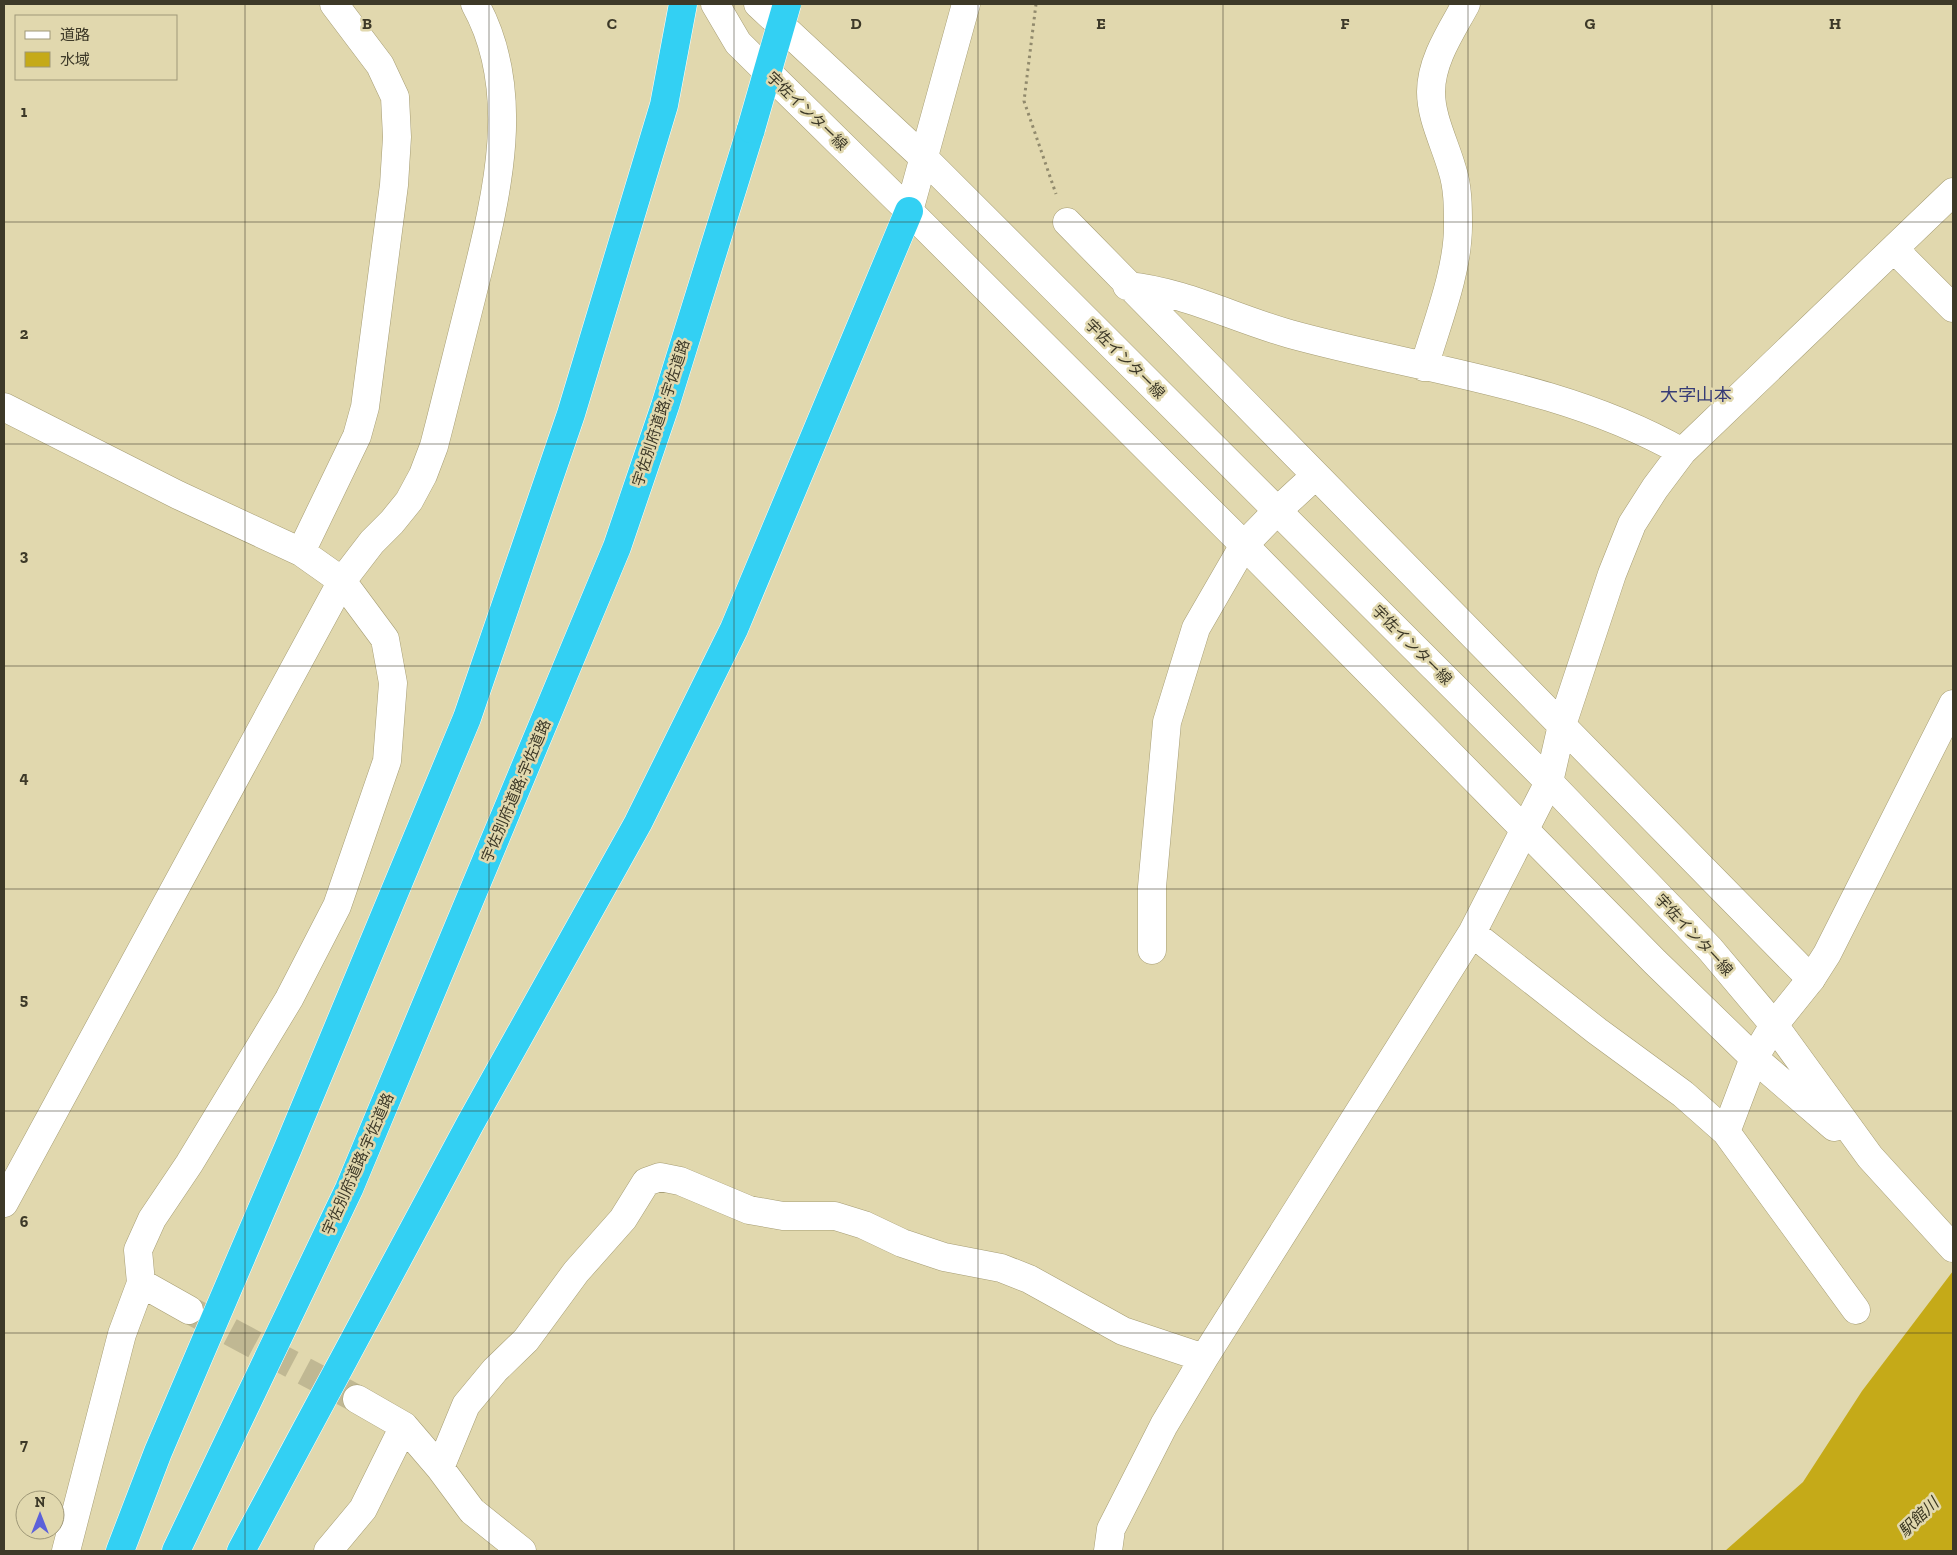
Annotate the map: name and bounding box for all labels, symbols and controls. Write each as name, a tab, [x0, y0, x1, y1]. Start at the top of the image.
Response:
text: B	[362, 14, 372, 33]
text: C	[607, 14, 617, 33]
text: D	[850, 14, 862, 33]
text: E	[1096, 14, 1106, 33]
text: F	[1340, 14, 1350, 33]
text: G	[1585, 14, 1596, 33]
text: H	[1829, 14, 1841, 33]
legend	[15, 15, 178, 80]
text: 道路	[60, 26, 90, 44]
text: 水域	[60, 51, 90, 69]
street label: 宇佐インター線	[763, 68, 851, 154]
text: 1	[21, 102, 28, 121]
street label: 宇佐インター線	[1082, 316, 1168, 402]
text: 2	[20, 324, 29, 343]
street label: 宇佐別府道路;宇佐道路	[629, 337, 693, 489]
district label: 大字山本	[1660, 384, 1732, 406]
text: 3	[20, 546, 29, 565]
street label: 宇佐インター線	[1369, 602, 1455, 688]
street label: 宇佐別府道路;宇佐道路	[478, 717, 554, 865]
text: 4	[19, 768, 29, 787]
street label: 宇佐インター線	[1652, 890, 1736, 980]
text: 5	[20, 990, 28, 1009]
street label: 宇佐別府道路;宇佐道路	[319, 1090, 397, 1238]
text: 6	[20, 1212, 29, 1231]
text: 7	[20, 1435, 28, 1454]
north arrow	[15, 1490, 65, 1540]
water label: 駅館川	[1894, 1492, 1944, 1541]
text: N	[35, 1494, 46, 1511]

